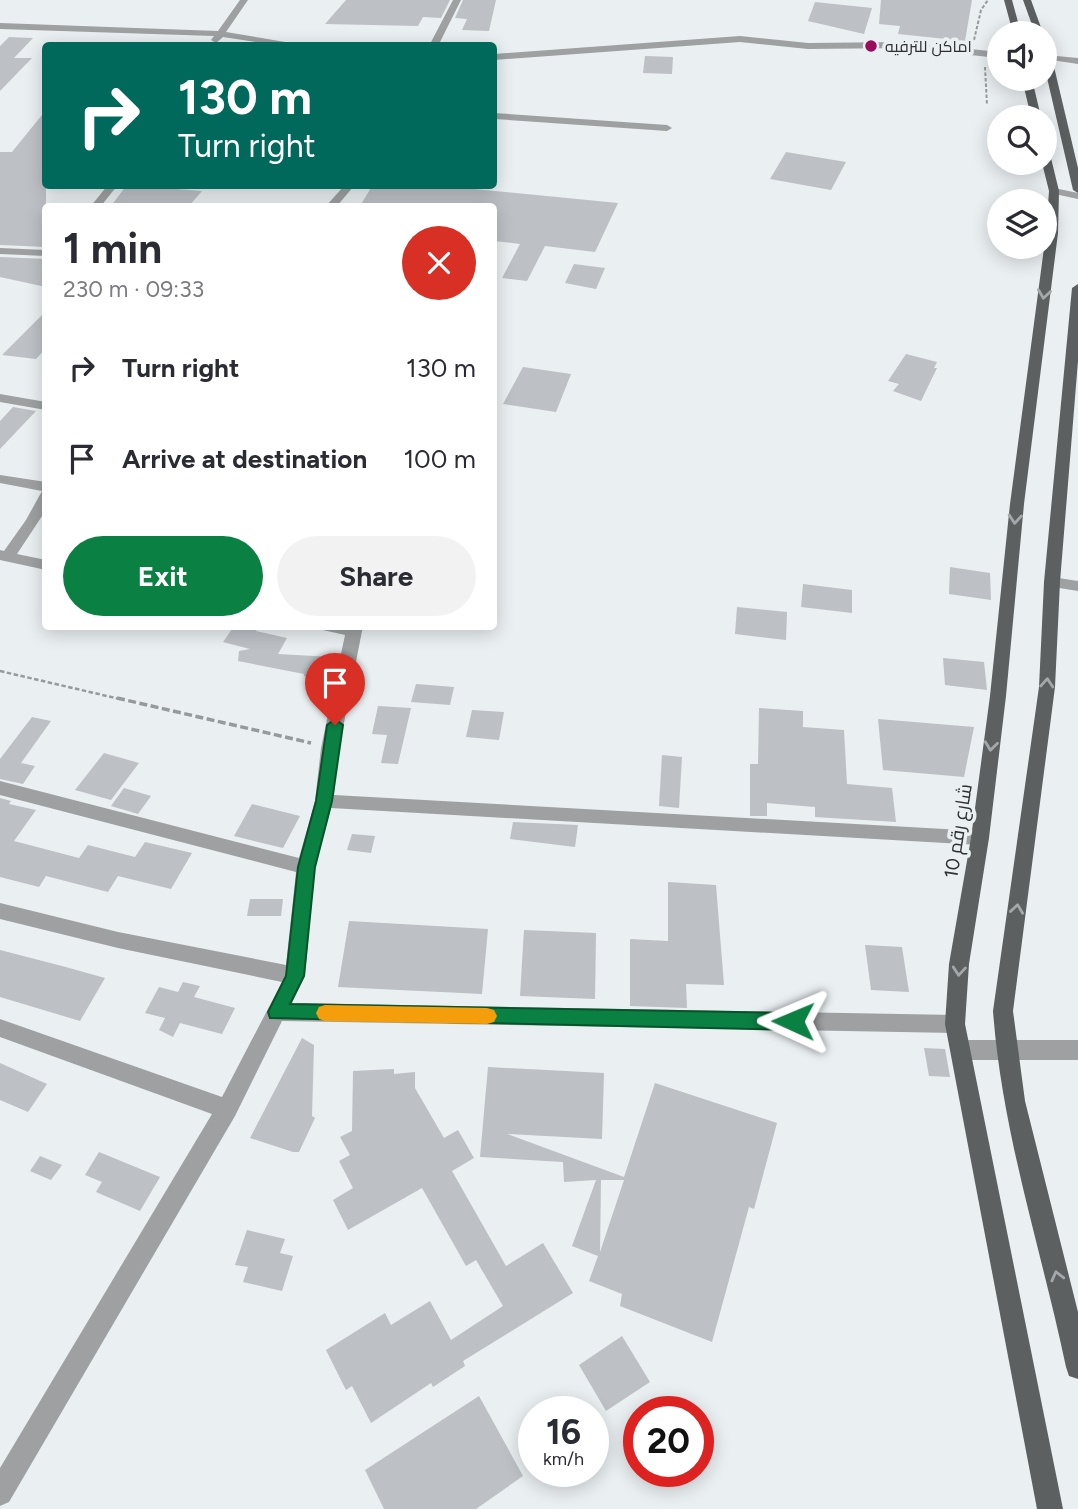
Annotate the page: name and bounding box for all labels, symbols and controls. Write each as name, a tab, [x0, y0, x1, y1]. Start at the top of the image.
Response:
map controls	[987, 21, 1057, 259]
button: sound	[987, 21, 1057, 91]
place label: اماكن للترفيه	[885, 37, 972, 57]
marker: اماكن للترفيه	[863, 38, 879, 54]
text: 130 m	[178, 67, 312, 126]
icon: right	[63, 70, 154, 161]
button: search	[987, 105, 1057, 175]
text: Turn right	[178, 127, 316, 165]
button: layers	[987, 189, 1057, 259]
text: 1 min	[63, 223, 162, 274]
button: close	[402, 226, 476, 300]
text: 230 m · 09:33	[63, 275, 204, 303]
one-way arrow	[1037, 288, 1052, 300]
icon: right	[63, 349, 101, 387]
text: Turn right	[122, 352, 239, 384]
text: 130 m	[406, 352, 476, 384]
icon: arrive	[63, 440, 101, 478]
text: Arrive at destination	[122, 443, 367, 475]
text: 100 m	[403, 443, 476, 475]
one-way arrow	[1008, 514, 1023, 525]
button: Exit	[63, 536, 263, 616]
button: Share	[277, 536, 476, 616]
pin	[305, 653, 365, 725]
icon: arrive	[316, 664, 354, 702]
one-way arrow	[1039, 678, 1054, 689]
one-way arrow	[984, 740, 999, 751]
street label: شارع رقم 10	[939, 782, 979, 880]
one-way arrow	[1009, 903, 1024, 915]
one-way arrow	[952, 965, 967, 976]
position arrow	[756, 984, 830, 1058]
one-way arrow	[1051, 1270, 1065, 1282]
speed limit sign: 20	[623, 1396, 714, 1487]
text: 16	[546, 1411, 581, 1453]
text: km/h	[543, 1448, 584, 1470]

